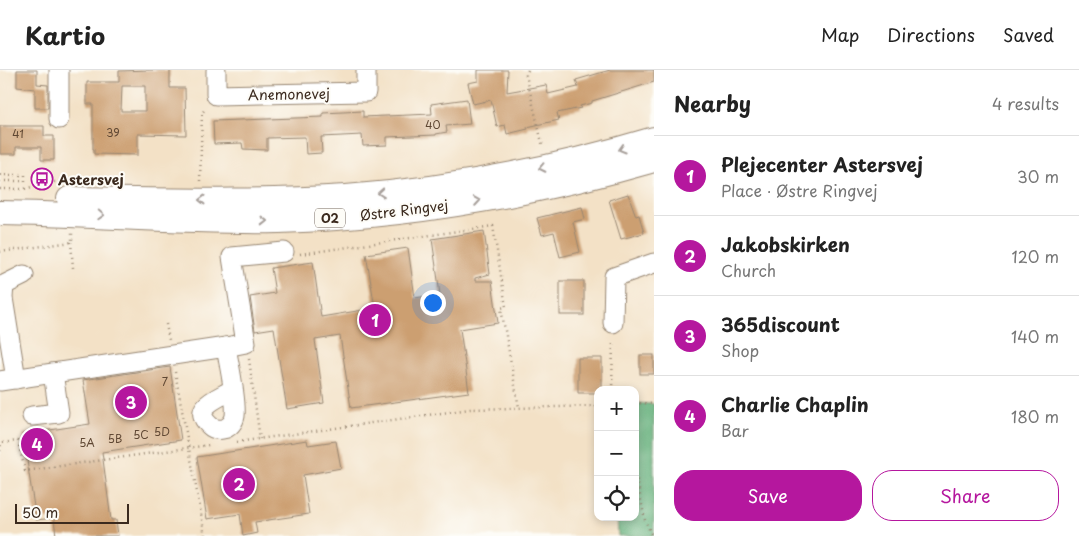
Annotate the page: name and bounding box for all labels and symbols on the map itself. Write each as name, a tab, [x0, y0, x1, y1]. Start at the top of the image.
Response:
street label: Anemonevej	[248, 83, 330, 105]
house number: 40	[425, 116, 441, 133]
house number: 39	[106, 124, 120, 141]
house number: 41	[12, 125, 24, 142]
one-way arrow	[618, 143, 626, 153]
one-way arrow	[537, 162, 546, 172]
bus stop icon: Astersvej	[30, 167, 54, 191]
place label: Astersvej	[57, 169, 124, 190]
one-way arrow	[377, 188, 385, 199]
street label: Østre Ringvej	[359, 194, 449, 226]
one-way arrow	[197, 195, 205, 205]
one-way arrow	[473, 196, 482, 206]
road number: O2	[315, 208, 345, 228]
one-way arrow	[97, 210, 105, 221]
one-way arrow	[260, 216, 268, 226]
your location	[420, 290, 446, 316]
pin: 1	[359, 301, 391, 339]
house number: 7	[162, 373, 168, 390]
pin: 3	[115, 383, 147, 421]
house number: 5D	[154, 423, 170, 440]
pin: 4	[21, 425, 53, 463]
house number: 5C	[133, 426, 149, 443]
house number: 5B	[108, 430, 122, 447]
house number: 5A	[79, 434, 95, 451]
pin: 2	[223, 465, 255, 503]
scale bar	[15, 501, 129, 524]

